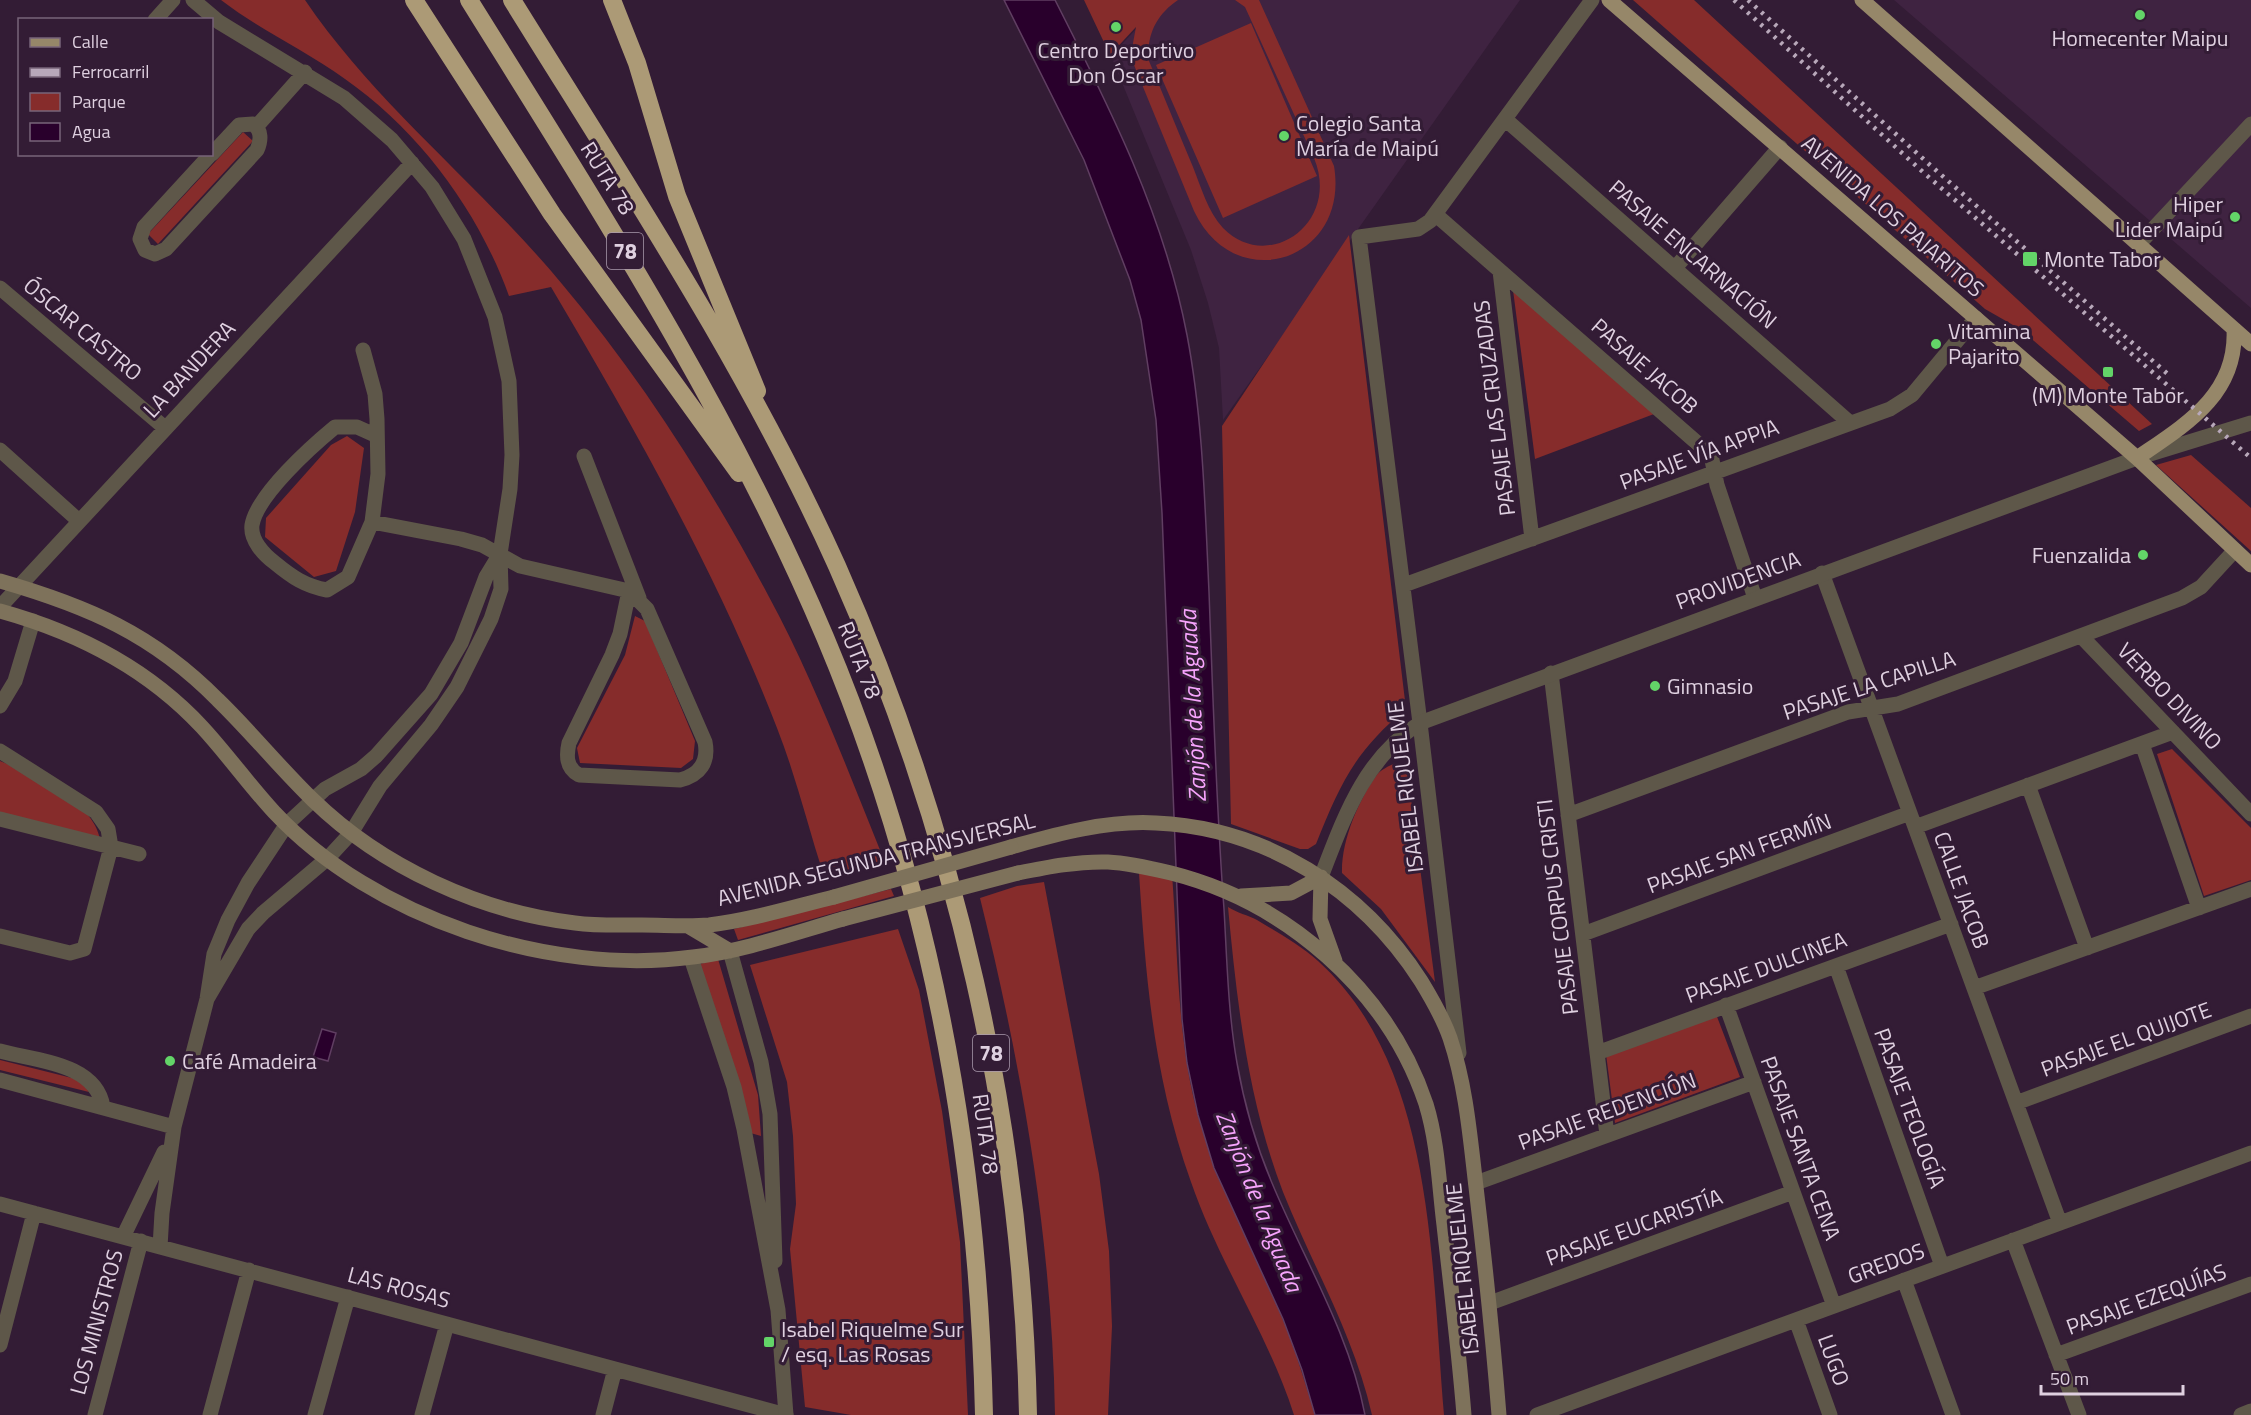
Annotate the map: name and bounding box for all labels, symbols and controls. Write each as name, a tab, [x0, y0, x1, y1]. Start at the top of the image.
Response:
marker: Homecenter Maipu	[2133, 8, 2147, 22]
legend	[18, 18, 213, 156]
marker: Centro Deportivo Don Óscar	[1109, 20, 1123, 34]
place label: Homecenter Maipu	[2051, 21, 2229, 55]
text: Calle	[72, 28, 108, 55]
place label: Centro Deportivo Don Óscar	[1038, 33, 1194, 92]
text: Ferrocarril	[72, 58, 149, 85]
text: Parque	[72, 88, 126, 115]
place label: Colegio Santa María de Maipú	[1296, 106, 1439, 165]
text: Agua	[72, 118, 110, 145]
street label: AVENIDA LOS PAJARITOS	[1794, 127, 1992, 305]
marker: Colegio Santa María de Maipú	[1277, 129, 1291, 143]
street label: RUTA 78	[572, 135, 644, 221]
street label: PASAJE ENCARNACIÓN	[1601, 171, 1785, 337]
place label: Hiper Lider Maipú	[2115, 187, 2223, 246]
marker: Hiper Lider Maipú	[2228, 210, 2242, 224]
road number: 78	[607, 233, 643, 269]
place label: Monte Tabor	[2044, 242, 2161, 276]
marker: Monte Tabor	[2021, 250, 2039, 268]
street label: ÓSCAR CASTRO	[16, 269, 150, 389]
street label: PASAJE LAS CRUZADAS	[1464, 298, 1524, 518]
street label: PASAJE JACOB	[1584, 310, 1706, 422]
street label: LA BANDERA	[135, 313, 243, 425]
place label: Vitamina Pajarito	[1948, 314, 2030, 373]
marker: Vitamina Pajarito	[1929, 337, 1943, 351]
marker: (M) Monte Tabor	[2101, 365, 2115, 379]
place label: (M) Monte Tabor	[2032, 378, 2184, 412]
street label: PASAJE VÍA APPIA	[1615, 409, 1783, 499]
place label: Fuenzalida	[2032, 538, 2131, 572]
street label: PROVIDENCIA	[1671, 542, 1805, 618]
marker: Fuenzalida	[2136, 548, 2150, 562]
water label: Zanjón de la Aguada	[1169, 607, 1215, 803]
street label: RUTA 78	[829, 616, 891, 704]
street label: VERBO DIVINO	[2110, 634, 2230, 758]
street label: PASAJE LA CAPILLA	[1778, 641, 1960, 729]
place label: Gimnasio	[1667, 669, 1753, 703]
marker: Gimnasio	[1648, 679, 1662, 693]
street label: ISABEL RIQUELME	[1378, 699, 1432, 875]
street label: PASAJE CORPUS CRISTI	[1527, 797, 1587, 1017]
street label: AVENIDA SEGUNDA TRANSVERSAL	[713, 803, 1039, 915]
street label: PASAJE SAN FERMÍN	[1642, 804, 1836, 902]
street label: CALLE JACOB	[1925, 827, 1999, 953]
street label: PASAJE DULCINEA	[1681, 922, 1851, 1012]
street label: PASAJE EL QUIJOTE	[2036, 992, 2216, 1086]
street label: PASAJE TEOLOGÍA	[1865, 1023, 1955, 1193]
road number: 78	[973, 1035, 1009, 1071]
place label: Café Amadeira	[182, 1044, 317, 1078]
street label: PASAJE SANTA CENA	[1752, 1051, 1850, 1245]
marker: Café Amadeira	[163, 1054, 177, 1068]
street label: PASAJE REDENCIÓN	[1513, 1063, 1701, 1159]
street label: RUTA 78	[964, 1092, 1008, 1176]
water label: Zanjón de la Aguada	[1207, 1105, 1314, 1299]
street label: PASAJE EUCARISTÍA	[1541, 1179, 1727, 1275]
street label: ISABEL RIQUELME	[1436, 1182, 1488, 1356]
street label: GREDOS	[1843, 1233, 1929, 1293]
street label: LOS MINISTROS	[60, 1246, 132, 1398]
street label: PASAJE EZEQUÍAS	[2061, 1254, 2231, 1344]
street label: LAS ROSAS	[344, 1257, 454, 1317]
place label: Isabel Riquelme Sur / esq. Las Rosas	[781, 1312, 964, 1371]
street label: LUGO	[1809, 1330, 1859, 1390]
marker: Isabel Riquelme Sur / esq. Las Rosas	[762, 1335, 776, 1349]
scale bar	[2041, 1358, 2184, 1396]
text: 50 m	[2050, 1365, 2089, 1392]

